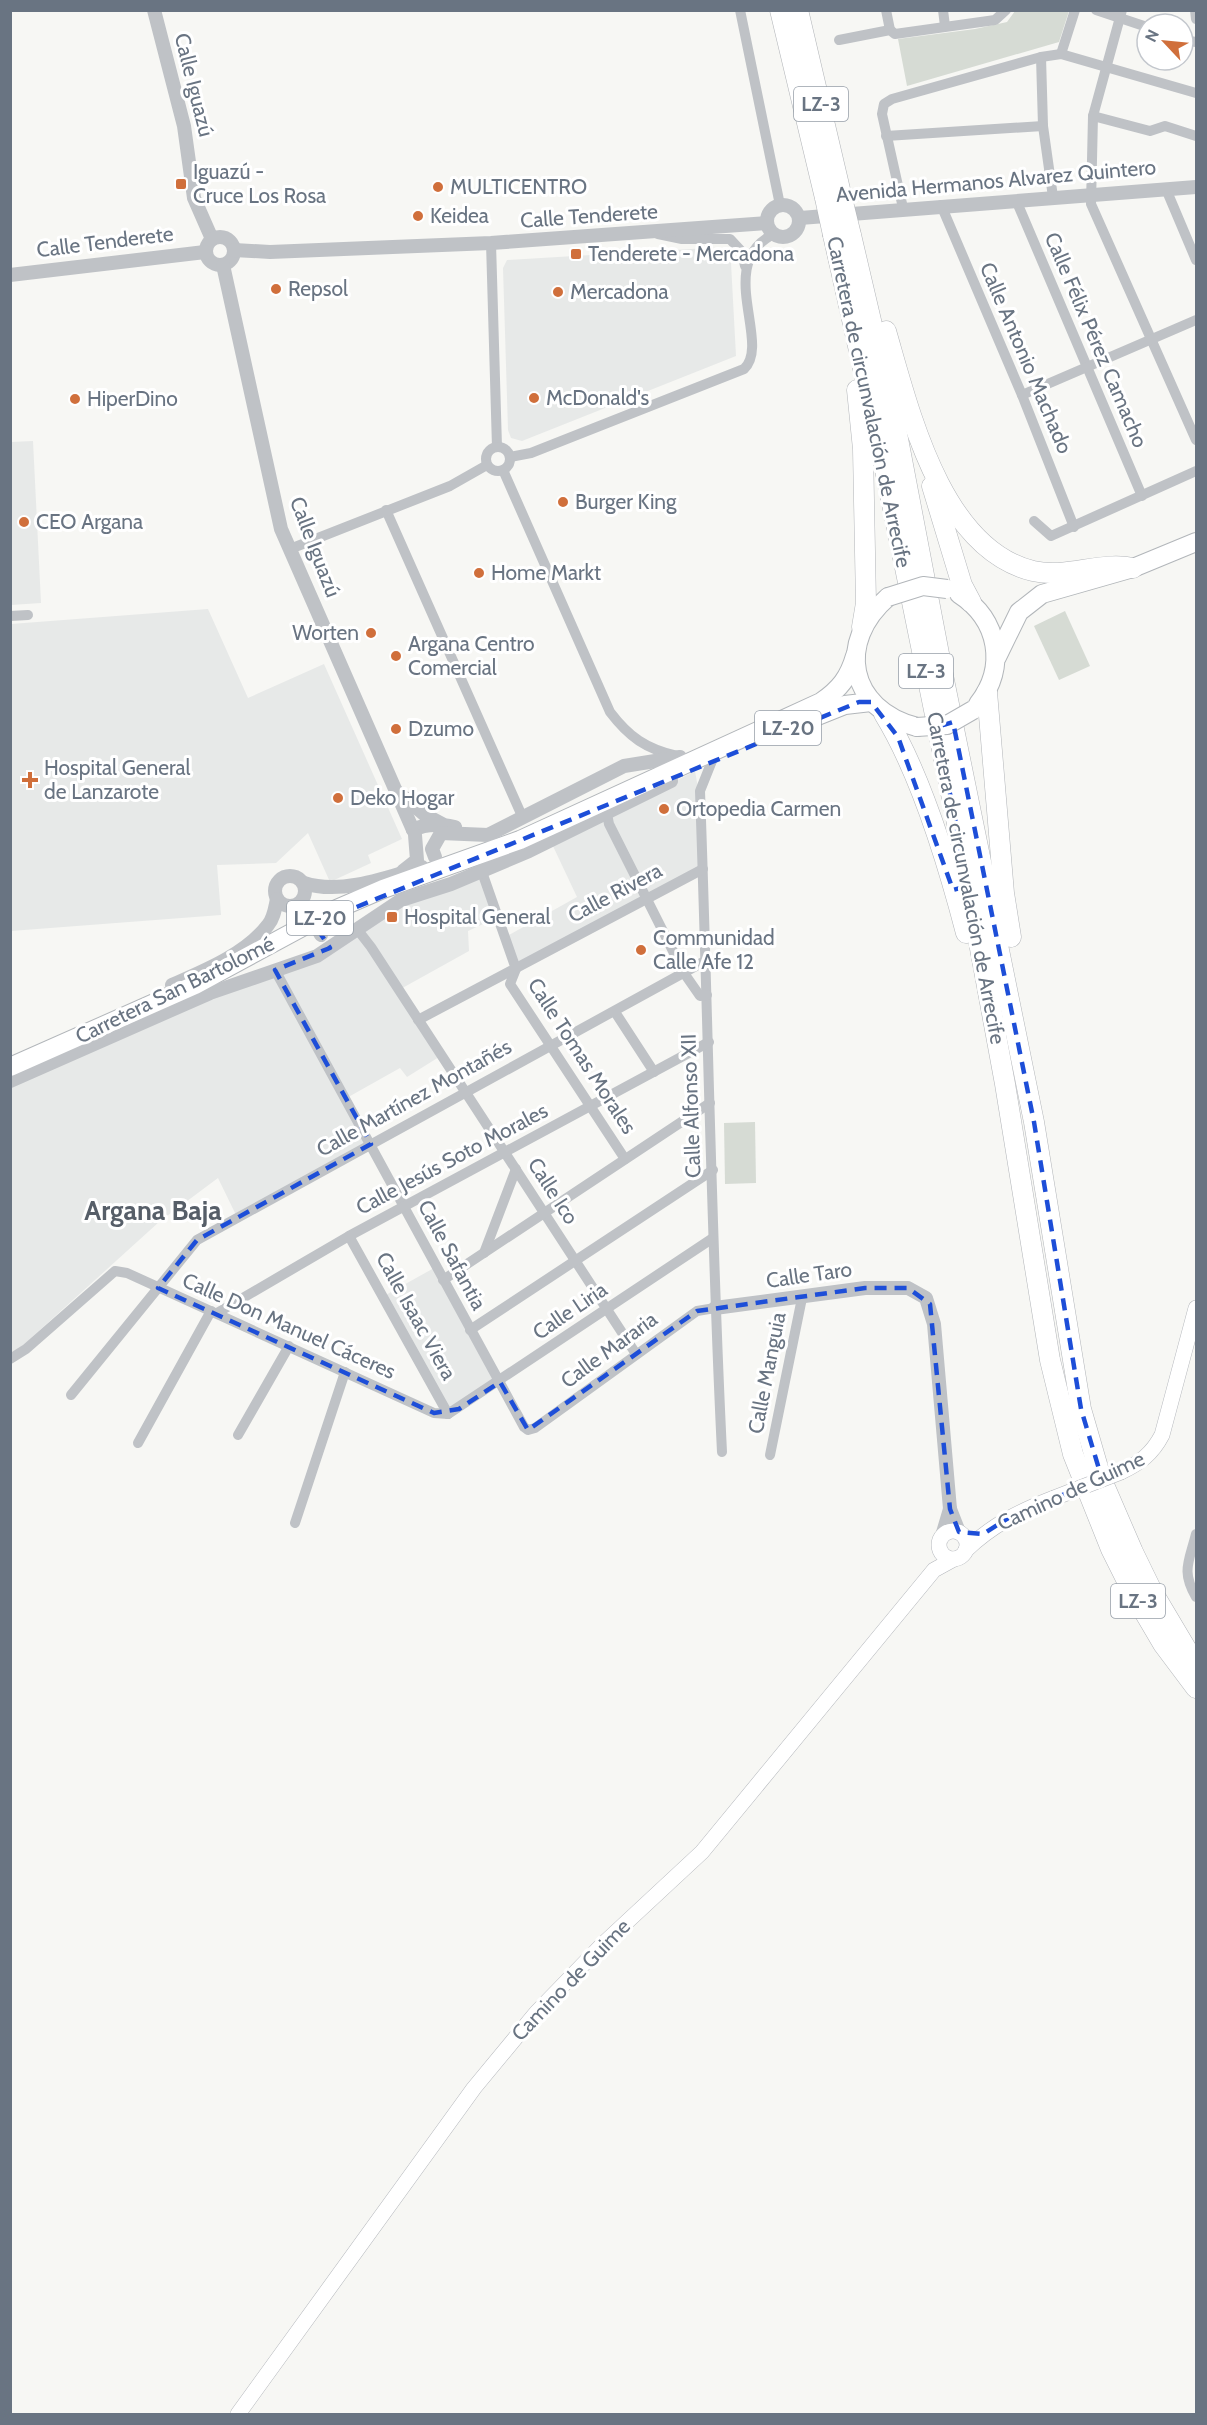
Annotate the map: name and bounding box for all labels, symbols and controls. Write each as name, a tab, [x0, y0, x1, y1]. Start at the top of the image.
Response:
north arrow	[1135, 12, 1195, 72]
text: N	[1141, 26, 1163, 45]
street label: Calle Iguazú	[170, 31, 219, 139]
road number: LZ-3	[794, 87, 848, 121]
street label: Avenida Hermanos Alvarez Quintero	[835, 154, 1157, 207]
place label: Iguazú - Cruce Los Rosa	[193, 159, 326, 208]
place label: MULTICENTRO	[450, 174, 587, 199]
marker: Iguazú - Cruce Los Rosa	[174, 177, 188, 191]
marker: MULTICENTRO	[431, 180, 445, 194]
street label: Calle Tenderete	[519, 198, 659, 233]
place label: Keidea	[430, 203, 489, 228]
marker: Keidea	[411, 209, 425, 223]
street label: Calle Tenderete	[35, 221, 175, 262]
street label: Calle Félix Pérez Camacho	[1040, 228, 1153, 451]
street label: Carretera de circunvalación de Arrecife	[822, 234, 917, 570]
place label: Tenderete - Mercadona	[588, 241, 794, 266]
marker: Tenderete - Mercadona	[569, 247, 583, 261]
street label: Calle Antonio Machado	[975, 259, 1078, 457]
place label: Repsol	[288, 276, 348, 301]
place label: Mercadona	[570, 279, 669, 304]
marker: Repsol	[269, 282, 283, 296]
marker: Mercadona	[551, 285, 565, 299]
place label: McDonald's	[546, 385, 650, 410]
place label: HiperDino	[87, 386, 178, 411]
marker: McDonald's	[527, 391, 541, 405]
marker: HiperDino	[68, 392, 82, 406]
place label: Burger King	[575, 489, 677, 514]
street label: Calle Iguazú	[285, 493, 346, 601]
marker: Burger King	[556, 495, 570, 509]
place label: CEO Argana	[36, 509, 143, 534]
marker: CEO Argana	[17, 515, 31, 529]
place label: Home Markt	[491, 560, 601, 585]
marker: Home Markt	[472, 566, 486, 580]
place label: Worten	[292, 620, 359, 645]
marker: Worten	[364, 626, 378, 640]
place label: Argana Centro Comercial	[408, 631, 534, 680]
marker: Argana Centro Comercial	[389, 649, 403, 663]
road number: LZ-3	[899, 654, 953, 688]
street label: Carretera de circunvalación de Arrecife	[922, 710, 1011, 1046]
road number: LZ-20	[755, 711, 821, 745]
place label: Dzumo	[408, 716, 474, 741]
marker: Dzumo	[389, 722, 403, 736]
place label: Hospital General de Lanzarote	[44, 755, 191, 804]
marker: Hospital General de Lanzarote	[21, 771, 39, 789]
place label: Deko Hogar	[350, 785, 455, 810]
marker: Deko Hogar	[331, 791, 345, 805]
place label: Ortopedia Carmen	[676, 796, 841, 821]
marker: Ortopedia Carmen	[657, 802, 671, 816]
street label: Calle Rivera	[564, 857, 666, 928]
road number: LZ-20	[287, 901, 353, 935]
place label: Hospital General	[404, 904, 551, 929]
marker: Hospital General	[385, 910, 399, 924]
place label: Communidad Calle Afe 12	[653, 925, 775, 974]
street label: Carretera San Bartolomé	[71, 930, 278, 1049]
marker: Communidad Calle Afe 12	[634, 943, 648, 957]
street label: Calle Tomas Morales	[523, 973, 642, 1138]
street label: Calle Martínez Montañés	[312, 1033, 516, 1162]
street label: Calle Alfonso XII	[675, 1034, 706, 1179]
street label: Calle Jesús Soto Morales	[352, 1097, 552, 1220]
street label: Calle Ico	[523, 1153, 584, 1229]
district label: Argana Baja	[84, 1194, 222, 1227]
street label: Calle Safantia	[413, 1196, 492, 1314]
street label: Calle Isaac Viera	[371, 1248, 462, 1384]
street label: Calle Taro	[765, 1256, 853, 1293]
street label: Calle Don Manuel Cáceres	[179, 1267, 400, 1384]
street label: Calle Liria	[528, 1277, 612, 1345]
street label: Calle Mararia	[556, 1306, 662, 1393]
street label: Calle Manguia	[742, 1310, 791, 1436]
street label: Camino de Guime	[993, 1445, 1149, 1536]
road number: LZ-3	[1111, 1584, 1165, 1618]
street label: Camino de Guime	[506, 1913, 635, 2046]

